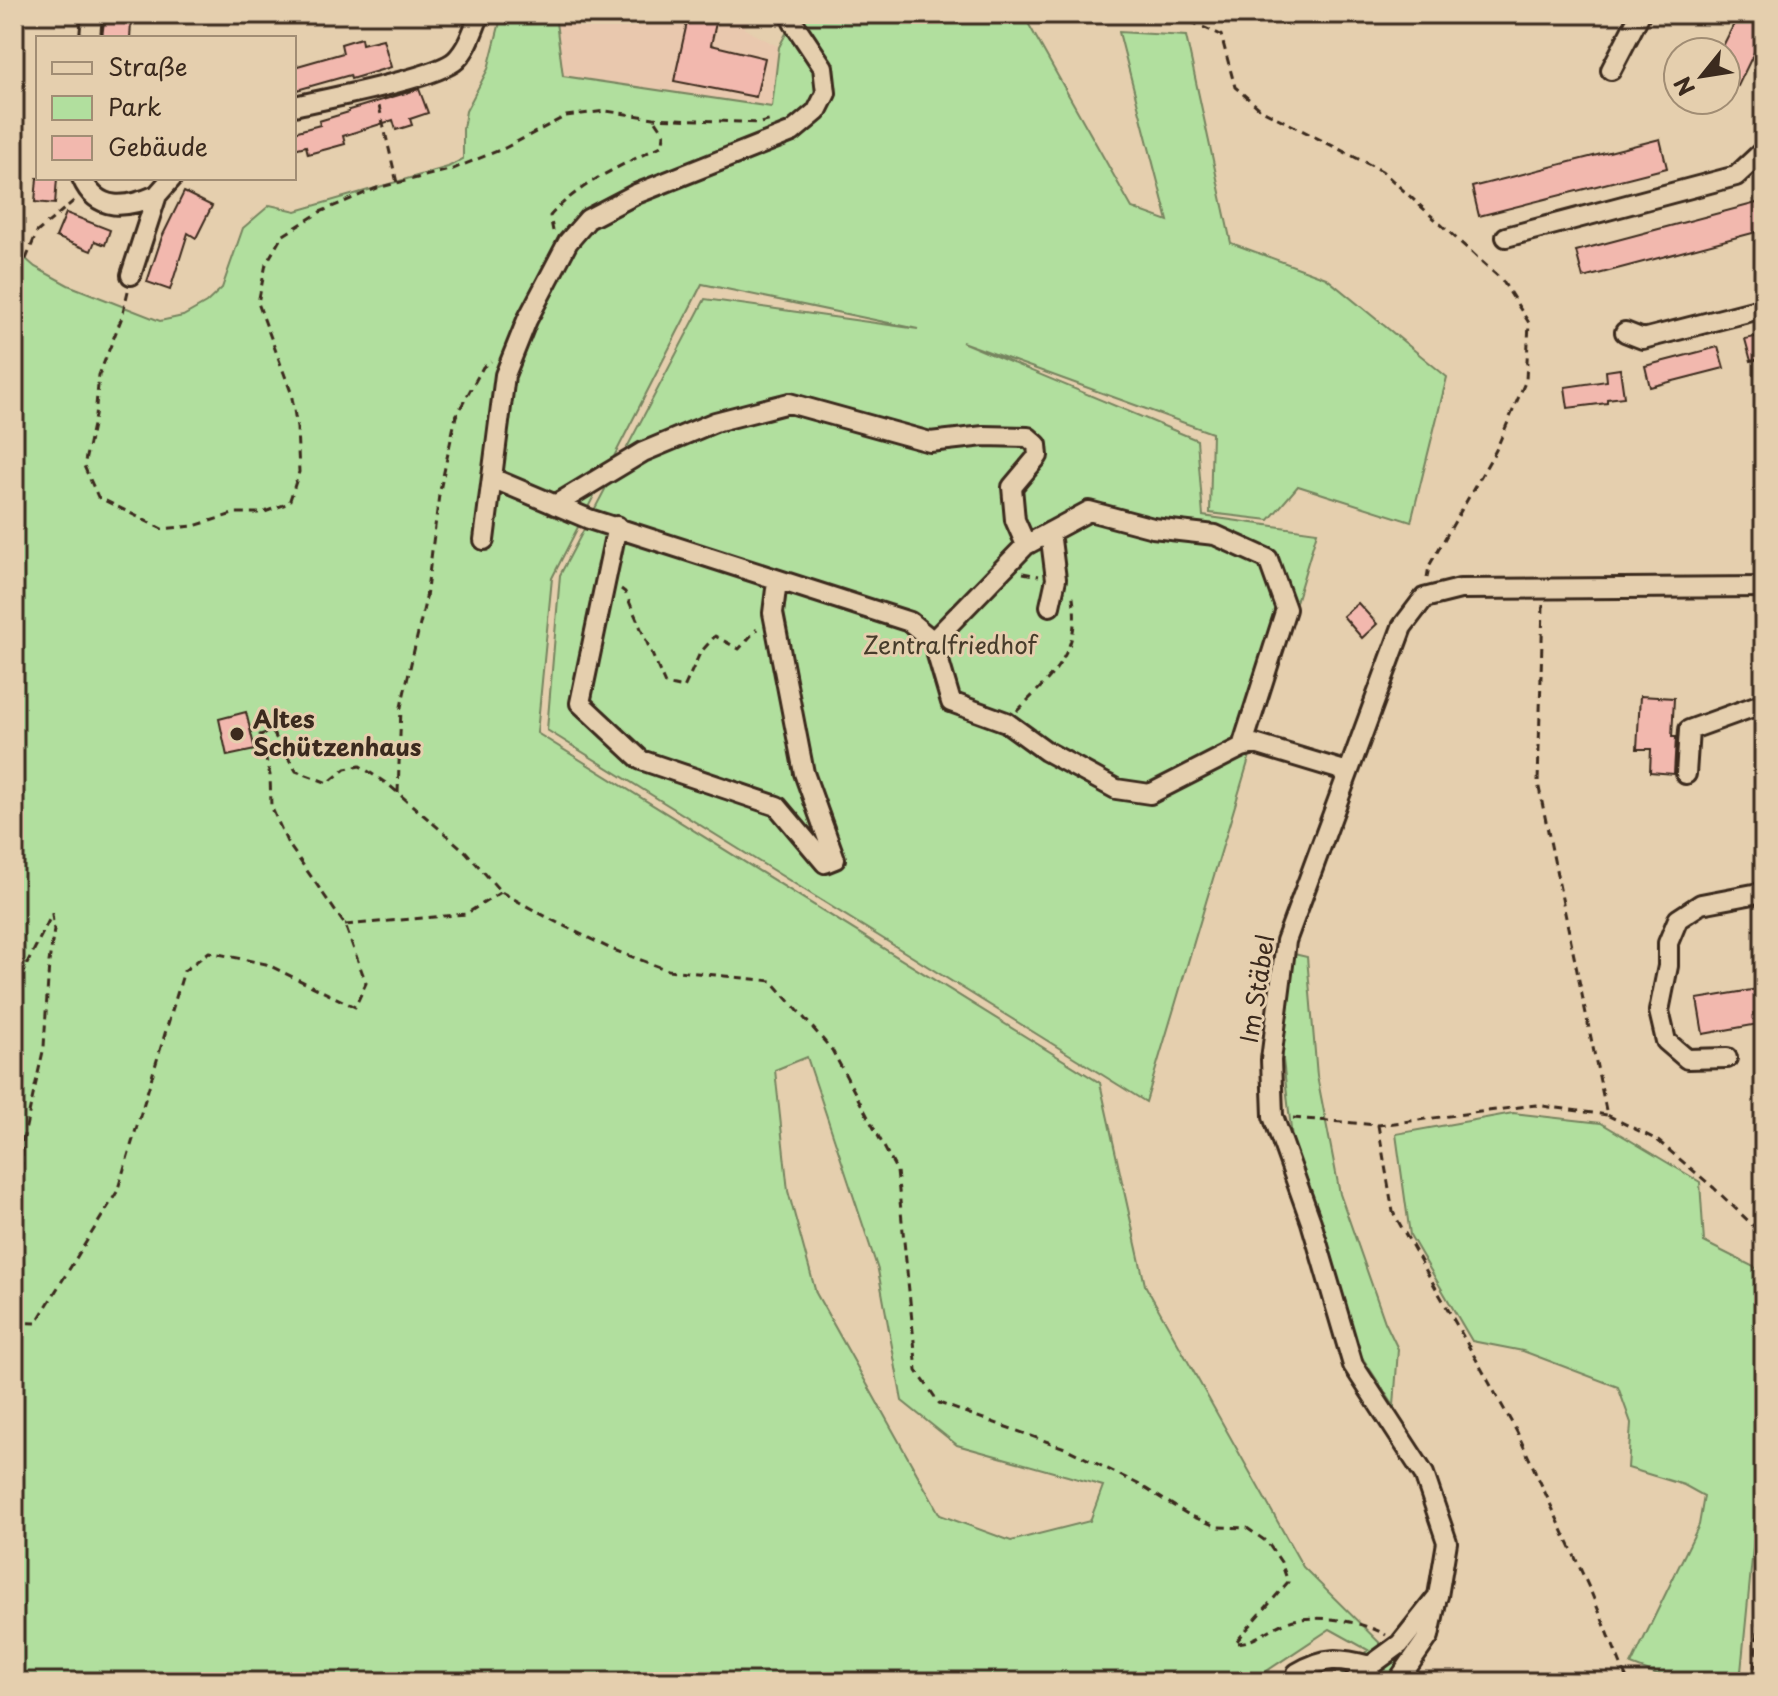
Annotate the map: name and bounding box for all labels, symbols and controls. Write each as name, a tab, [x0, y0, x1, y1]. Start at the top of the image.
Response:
legend	[36, 36, 296, 180]
north arrow	[1662, 36, 1742, 116]
text: Straße	[108, 48, 187, 84]
text: N	[1665, 71, 1702, 103]
text: Park	[108, 88, 162, 124]
text: Gebäude	[108, 128, 208, 164]
park label: Zentralfriedhof	[863, 626, 1039, 662]
place label: Altes Schützenhaus	[253, 700, 421, 764]
marker: Altes Schützenhaus	[228, 725, 246, 743]
street label: Im Stäbel	[1230, 932, 1282, 1046]

